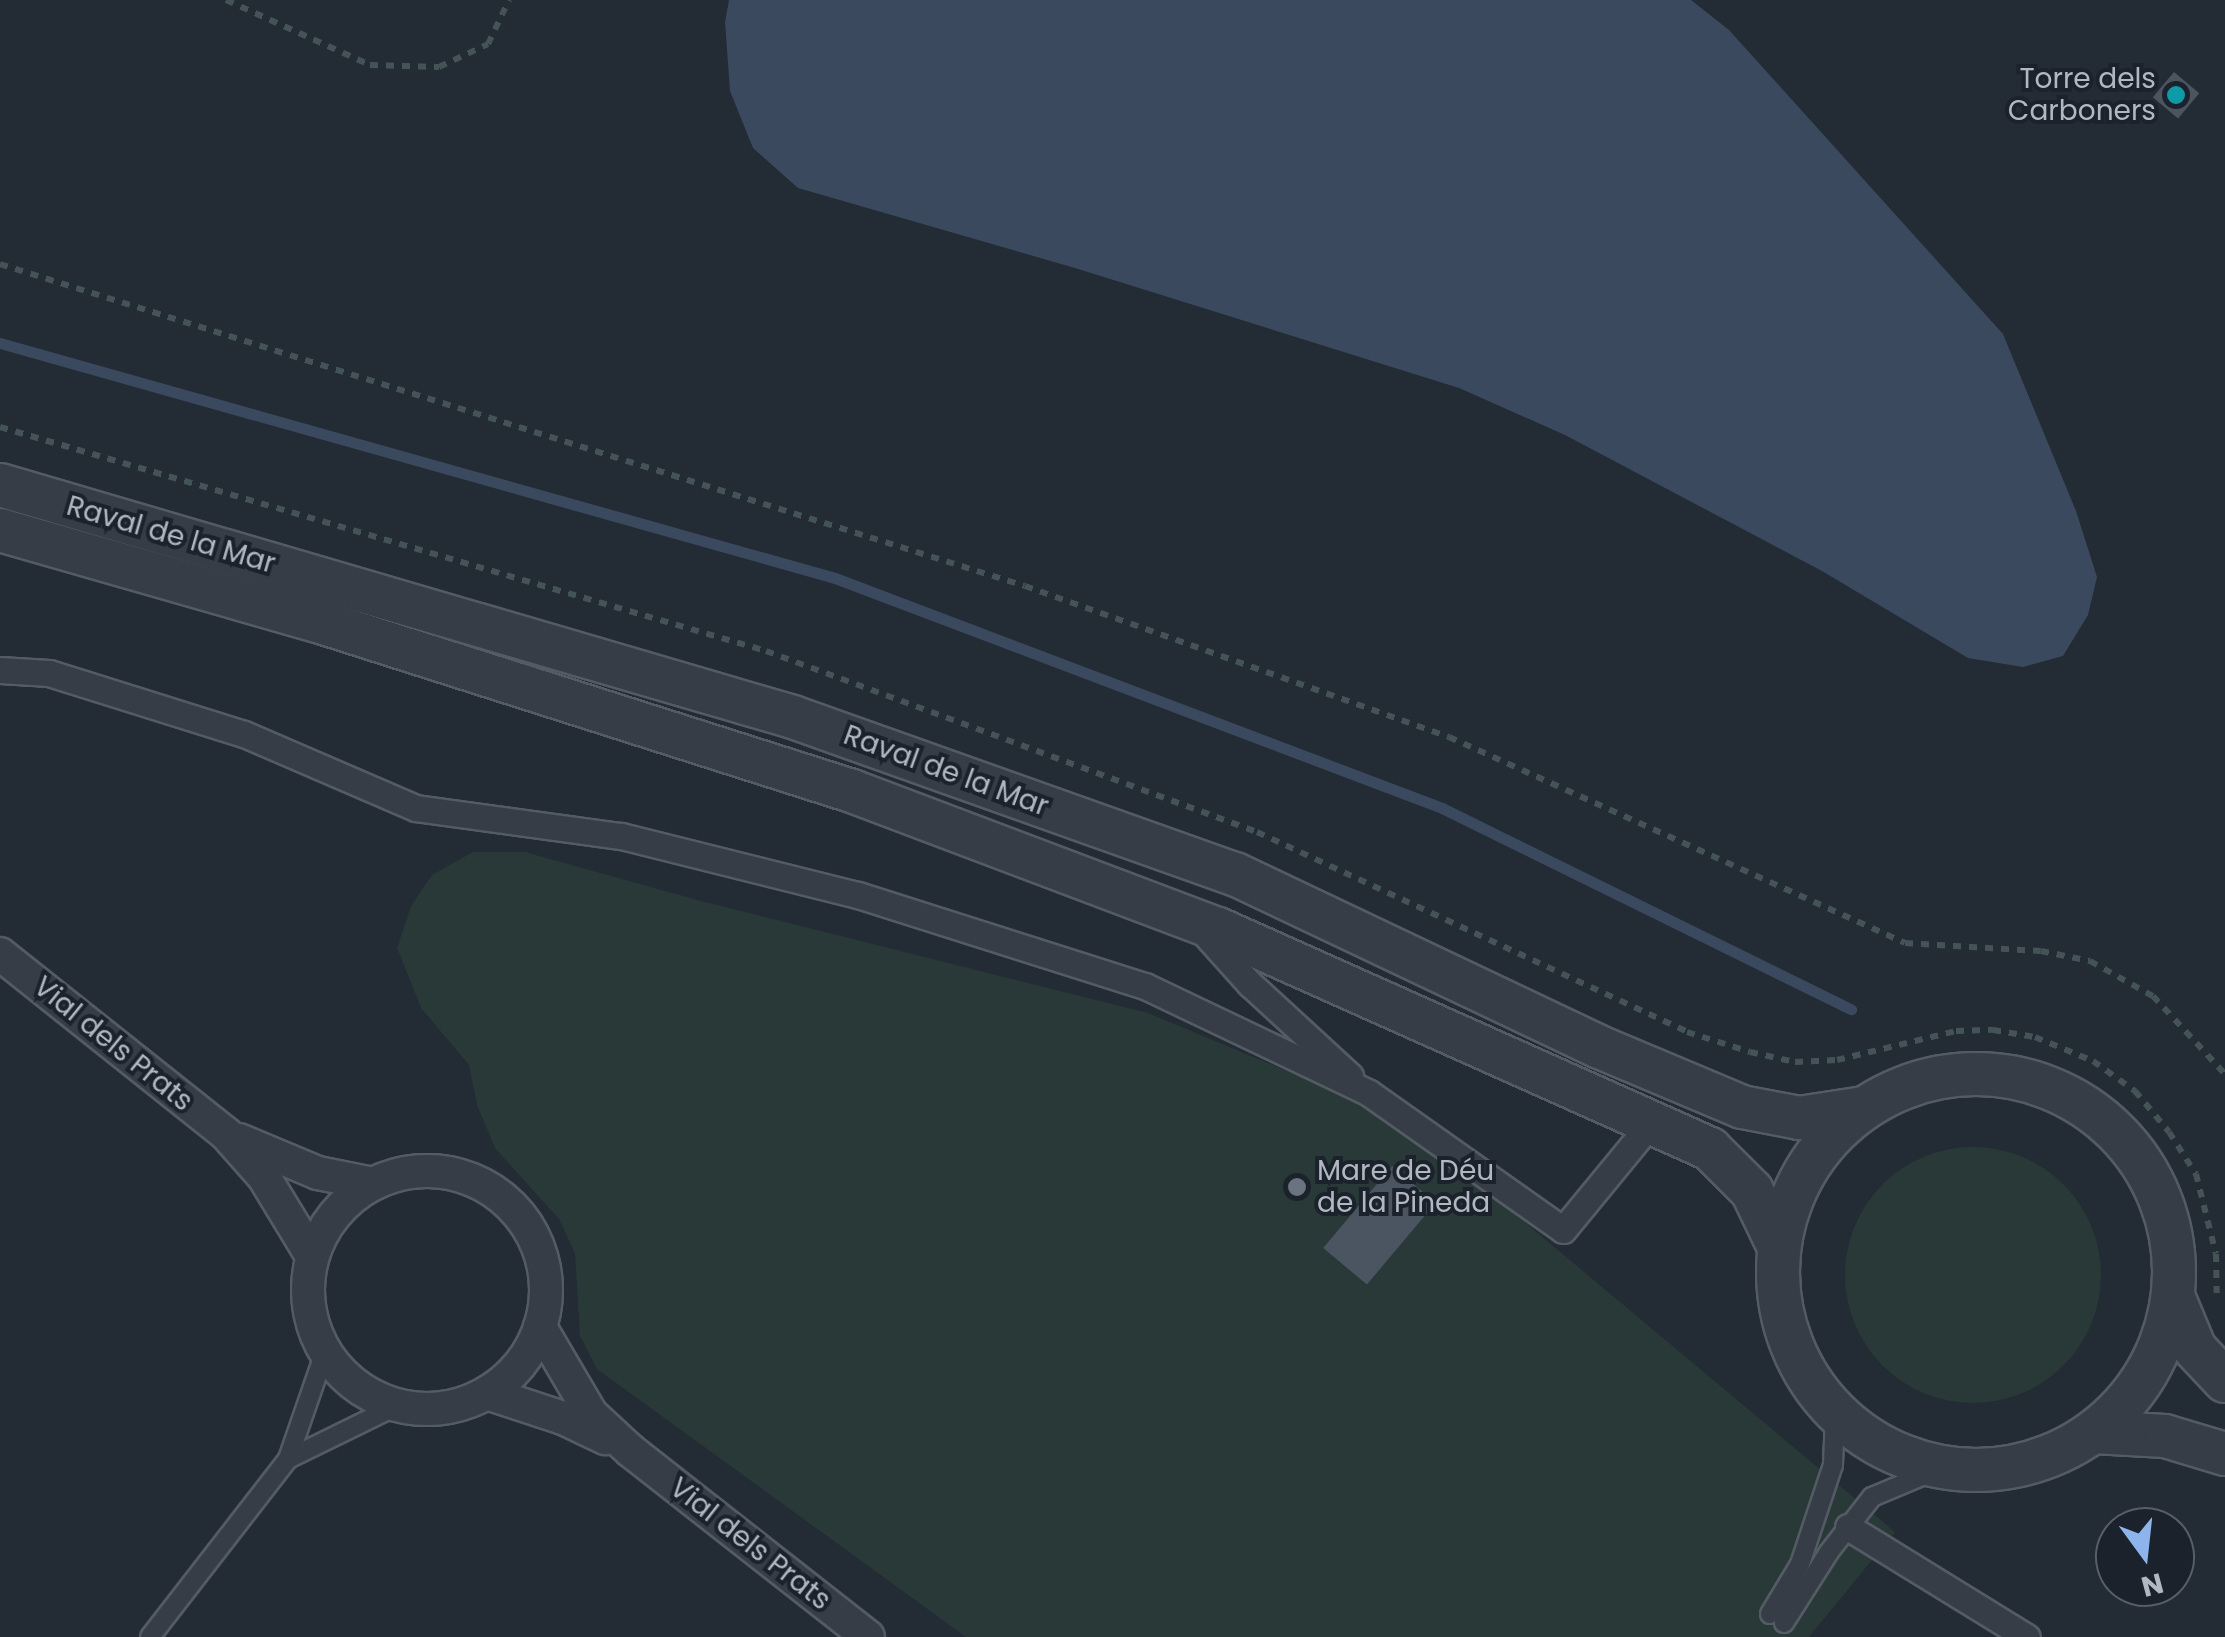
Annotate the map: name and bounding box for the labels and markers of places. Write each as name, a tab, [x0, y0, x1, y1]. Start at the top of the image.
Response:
place label: Torre dels Carboners	[2008, 62, 2156, 128]
marker: Torre dels Carboners	[2165, 84, 2187, 106]
place label: Mare de Déu de la Pineda	[1317, 1154, 1494, 1220]
marker: Mare de Déu de la Pineda	[1286, 1176, 1308, 1198]

